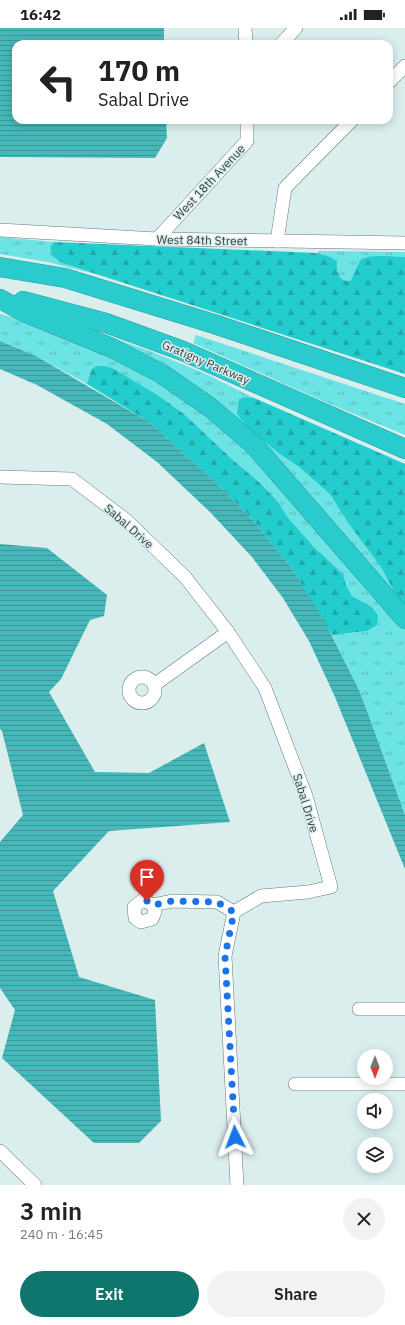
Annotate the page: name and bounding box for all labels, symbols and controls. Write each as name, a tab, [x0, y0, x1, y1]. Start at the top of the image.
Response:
text: 16:42	[20, 5, 61, 24]
text: 170 m	[98, 52, 180, 89]
icon: left	[32, 56, 84, 108]
text: Sabal Drive	[98, 88, 189, 111]
street label: West 18th Avenue	[170, 141, 248, 223]
street label: West 84th Street	[156, 232, 248, 248]
street label: Gratigny Parkway	[160, 337, 252, 387]
street label: Sabal Drive	[101, 500, 157, 552]
street label: Sabal Drive	[290, 772, 322, 835]
pin	[130, 860, 164, 901]
icon: arrive	[136, 866, 158, 888]
north arrow	[357, 1049, 393, 1085]
map controls	[357, 1049, 393, 1173]
button: sound	[357, 1093, 393, 1129]
position arrow	[214, 1116, 256, 1158]
button: layers	[357, 1137, 393, 1173]
text: 3 min	[20, 1195, 82, 1227]
button: close	[343, 1198, 385, 1240]
text: 240 m · 16:45	[20, 1226, 103, 1243]
button: Exit	[20, 1271, 199, 1317]
button: Share	[207, 1271, 385, 1317]

